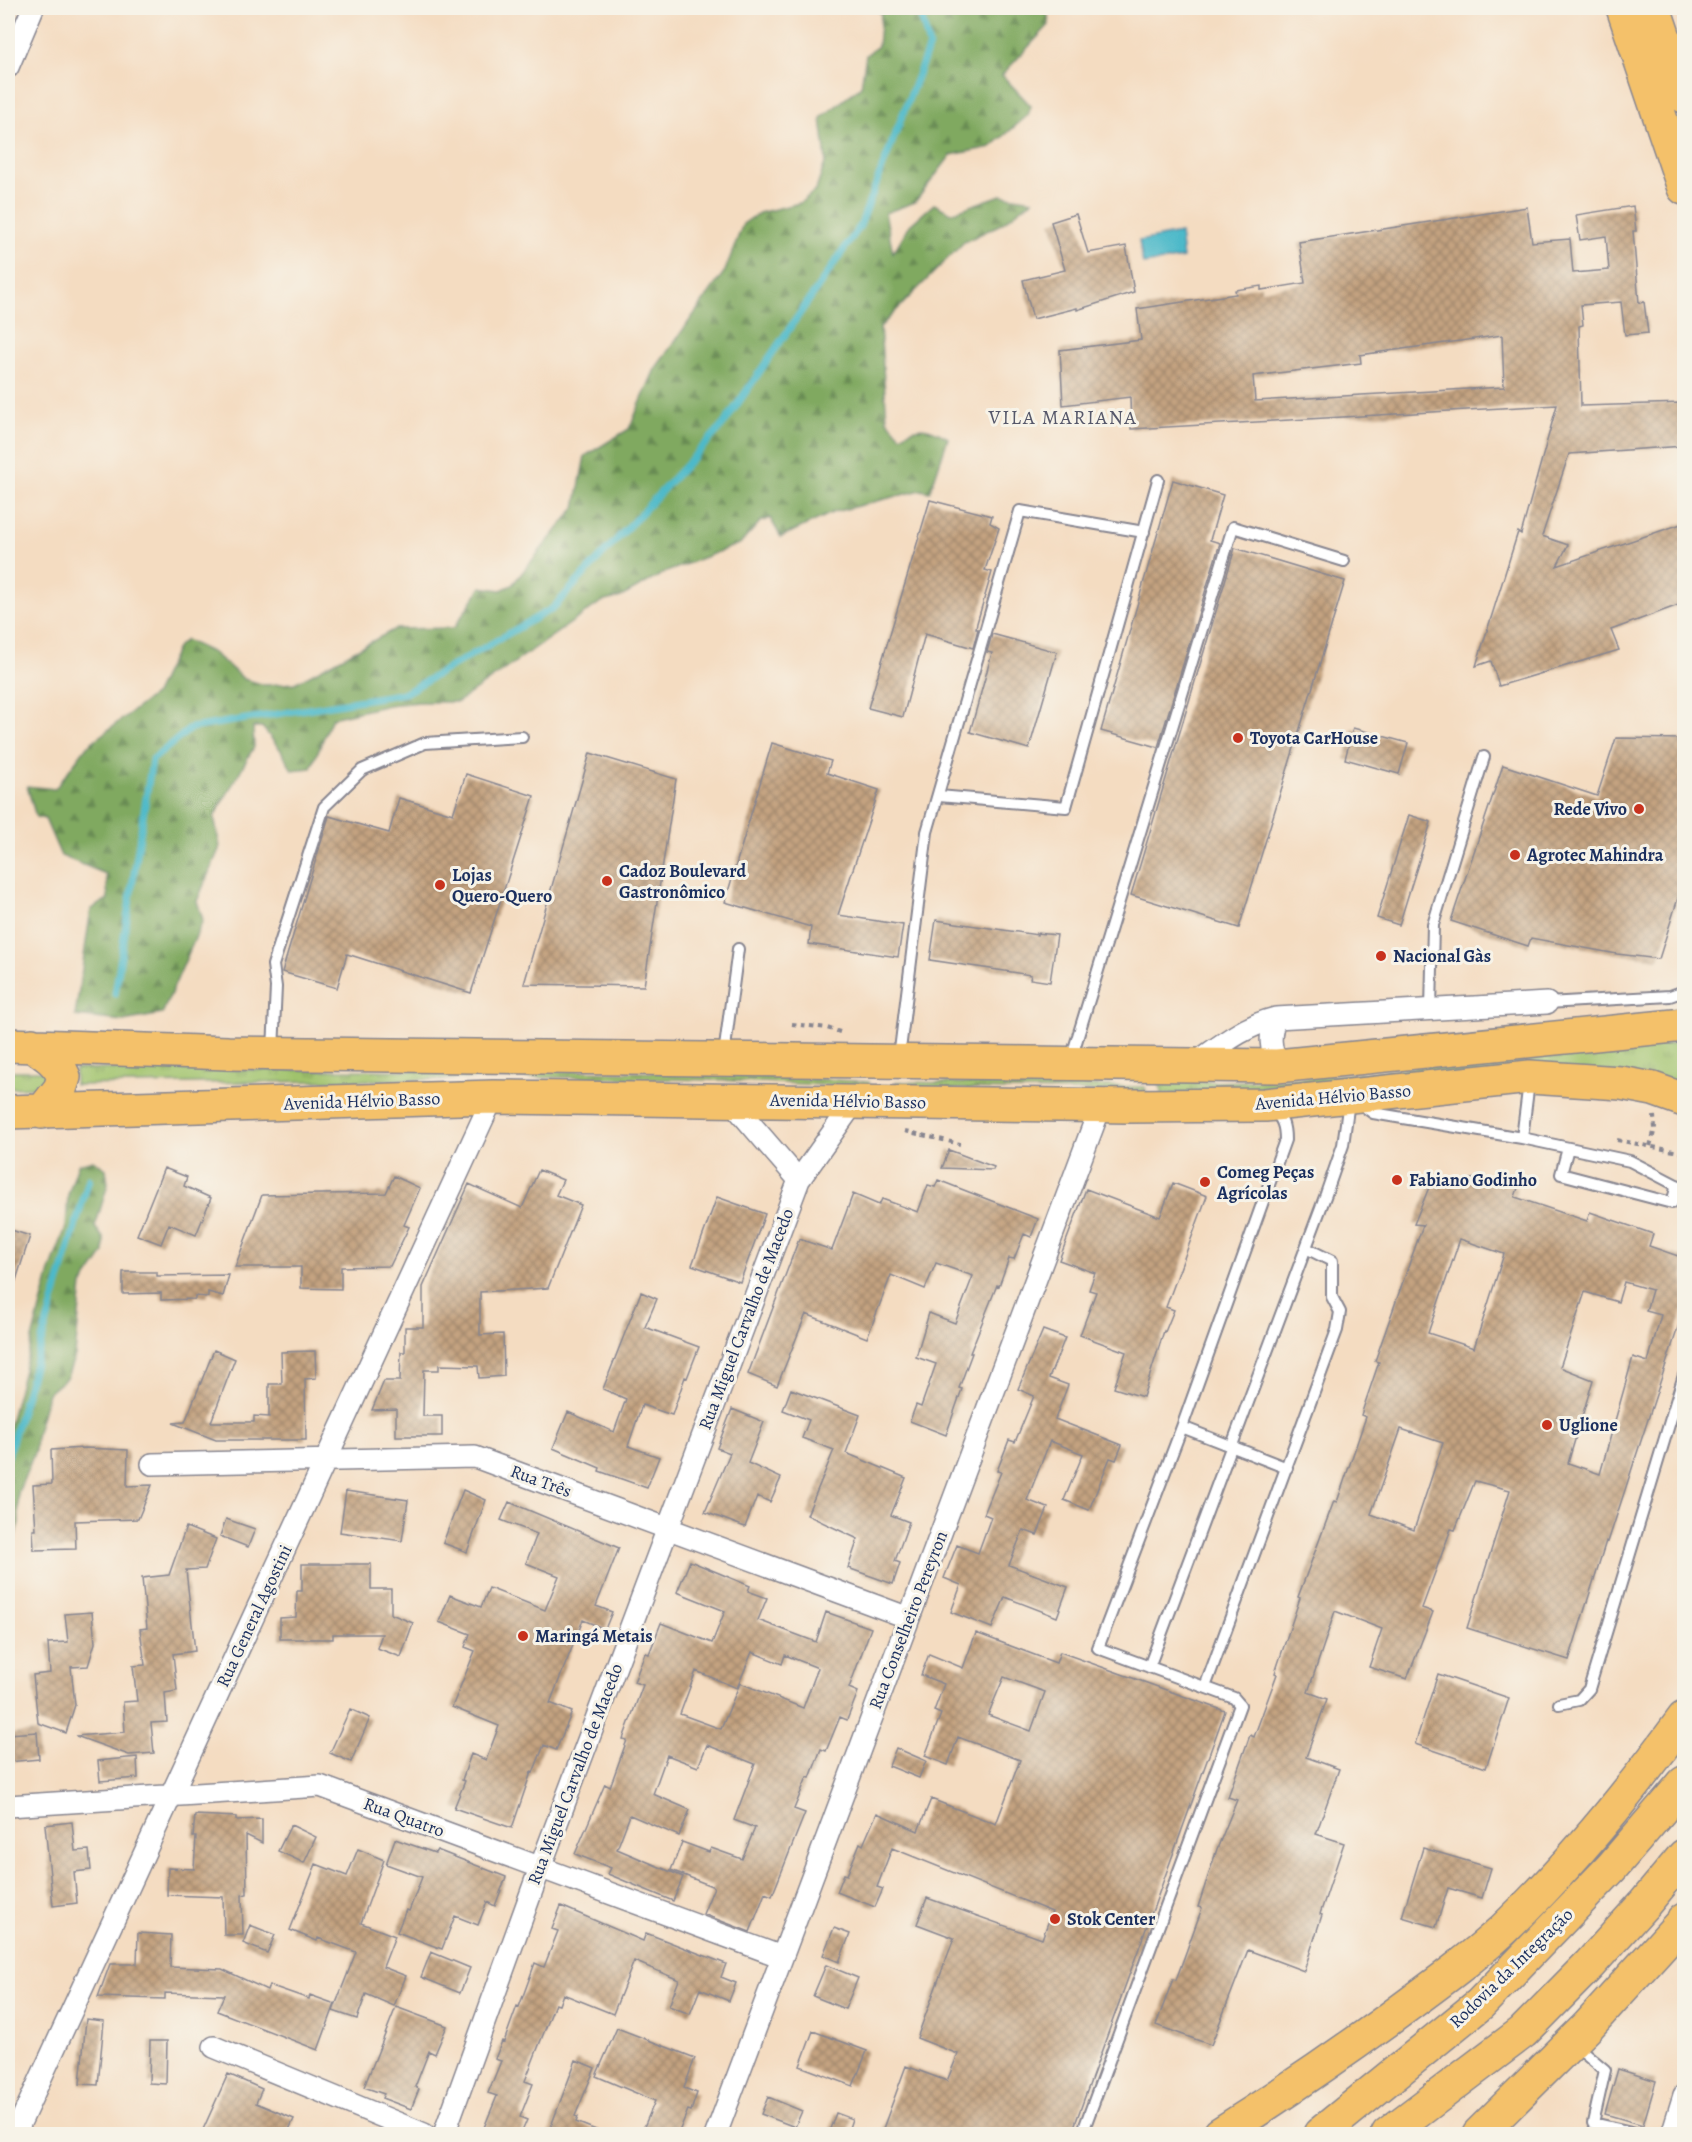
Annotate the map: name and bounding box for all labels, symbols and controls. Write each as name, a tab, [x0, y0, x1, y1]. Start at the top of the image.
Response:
district label: VILA MARIANA	[987, 404, 1138, 431]
place label: Toyota CarHouse	[1250, 726, 1378, 750]
marker: Toyota CarHouse	[1231, 731, 1245, 745]
place label: Rede Vivo	[1554, 797, 1627, 821]
marker: Rede Vivo	[1632, 802, 1646, 816]
place label: Agrotec Mahindra	[1526, 843, 1664, 867]
marker: Agrotec Mahindra	[1508, 848, 1522, 862]
place label: Cadoz Boulevard Gastronômico	[619, 859, 747, 904]
place label: Lojas Quero-Quero	[452, 863, 552, 908]
marker: Cadoz Boulevard Gastronômico	[600, 874, 614, 888]
marker: Lojas Quero-Quero	[433, 878, 447, 892]
place label: Nacional Gàs	[1393, 944, 1491, 968]
marker: Nacional Gàs	[1374, 949, 1388, 963]
street label: Avenida Hélvio Basso	[1253, 1078, 1412, 1116]
street label: Avenida Hélvio Basso	[282, 1086, 441, 1116]
street label: Avenida Hélvio Basso	[769, 1088, 926, 1114]
place label: Comeg Peças Agrícolas	[1216, 1160, 1314, 1205]
place label: Fabiano Godinho	[1409, 1168, 1537, 1192]
marker: Fabiano Godinho	[1390, 1173, 1404, 1187]
marker: Comeg Peças Agrícolas	[1198, 1175, 1212, 1189]
street label: Rua Miguel Carvalho de Macedo	[693, 1205, 799, 1433]
place label: Uglione	[1559, 1413, 1618, 1437]
marker: Uglione	[1540, 1418, 1554, 1432]
street label: Rua Três	[507, 1459, 575, 1503]
street label: Rua Conselheiro Pereyron	[863, 1527, 953, 1713]
street label: Rua General Agostini	[210, 1541, 298, 1691]
place label: Maringá Metais	[535, 1624, 653, 1648]
marker: Maringá Metais	[516, 1629, 530, 1643]
street label: Rua Miguel Carvalho de Macedo	[522, 1660, 628, 1888]
street label: Rua Quatro	[360, 1791, 448, 1843]
street label: Rodovia da Integração	[1444, 1903, 1578, 2033]
place label: Stok Center	[1067, 1907, 1156, 1931]
marker: Stok Center	[1048, 1912, 1062, 1926]

